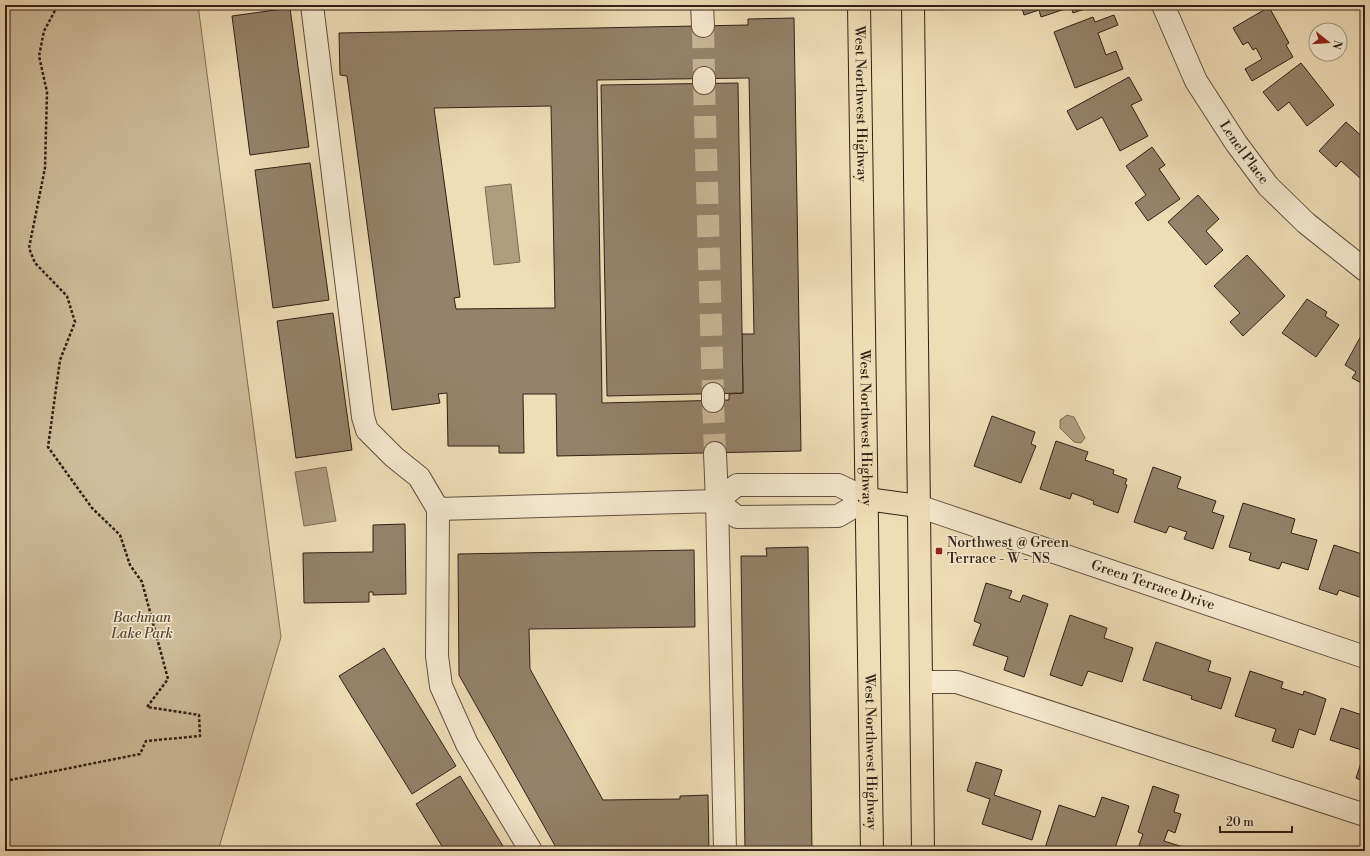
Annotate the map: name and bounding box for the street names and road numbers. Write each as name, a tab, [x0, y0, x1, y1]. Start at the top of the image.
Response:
street label: West Northwest Highway	[850, 25, 871, 183]
street label: Lenel Place	[1215, 117, 1273, 188]
street label: West Northwest Highway	[855, 348, 876, 507]
street label: Green Terrace Drive	[1089, 556, 1217, 615]
street label: West Northwest Highway	[860, 672, 881, 831]

